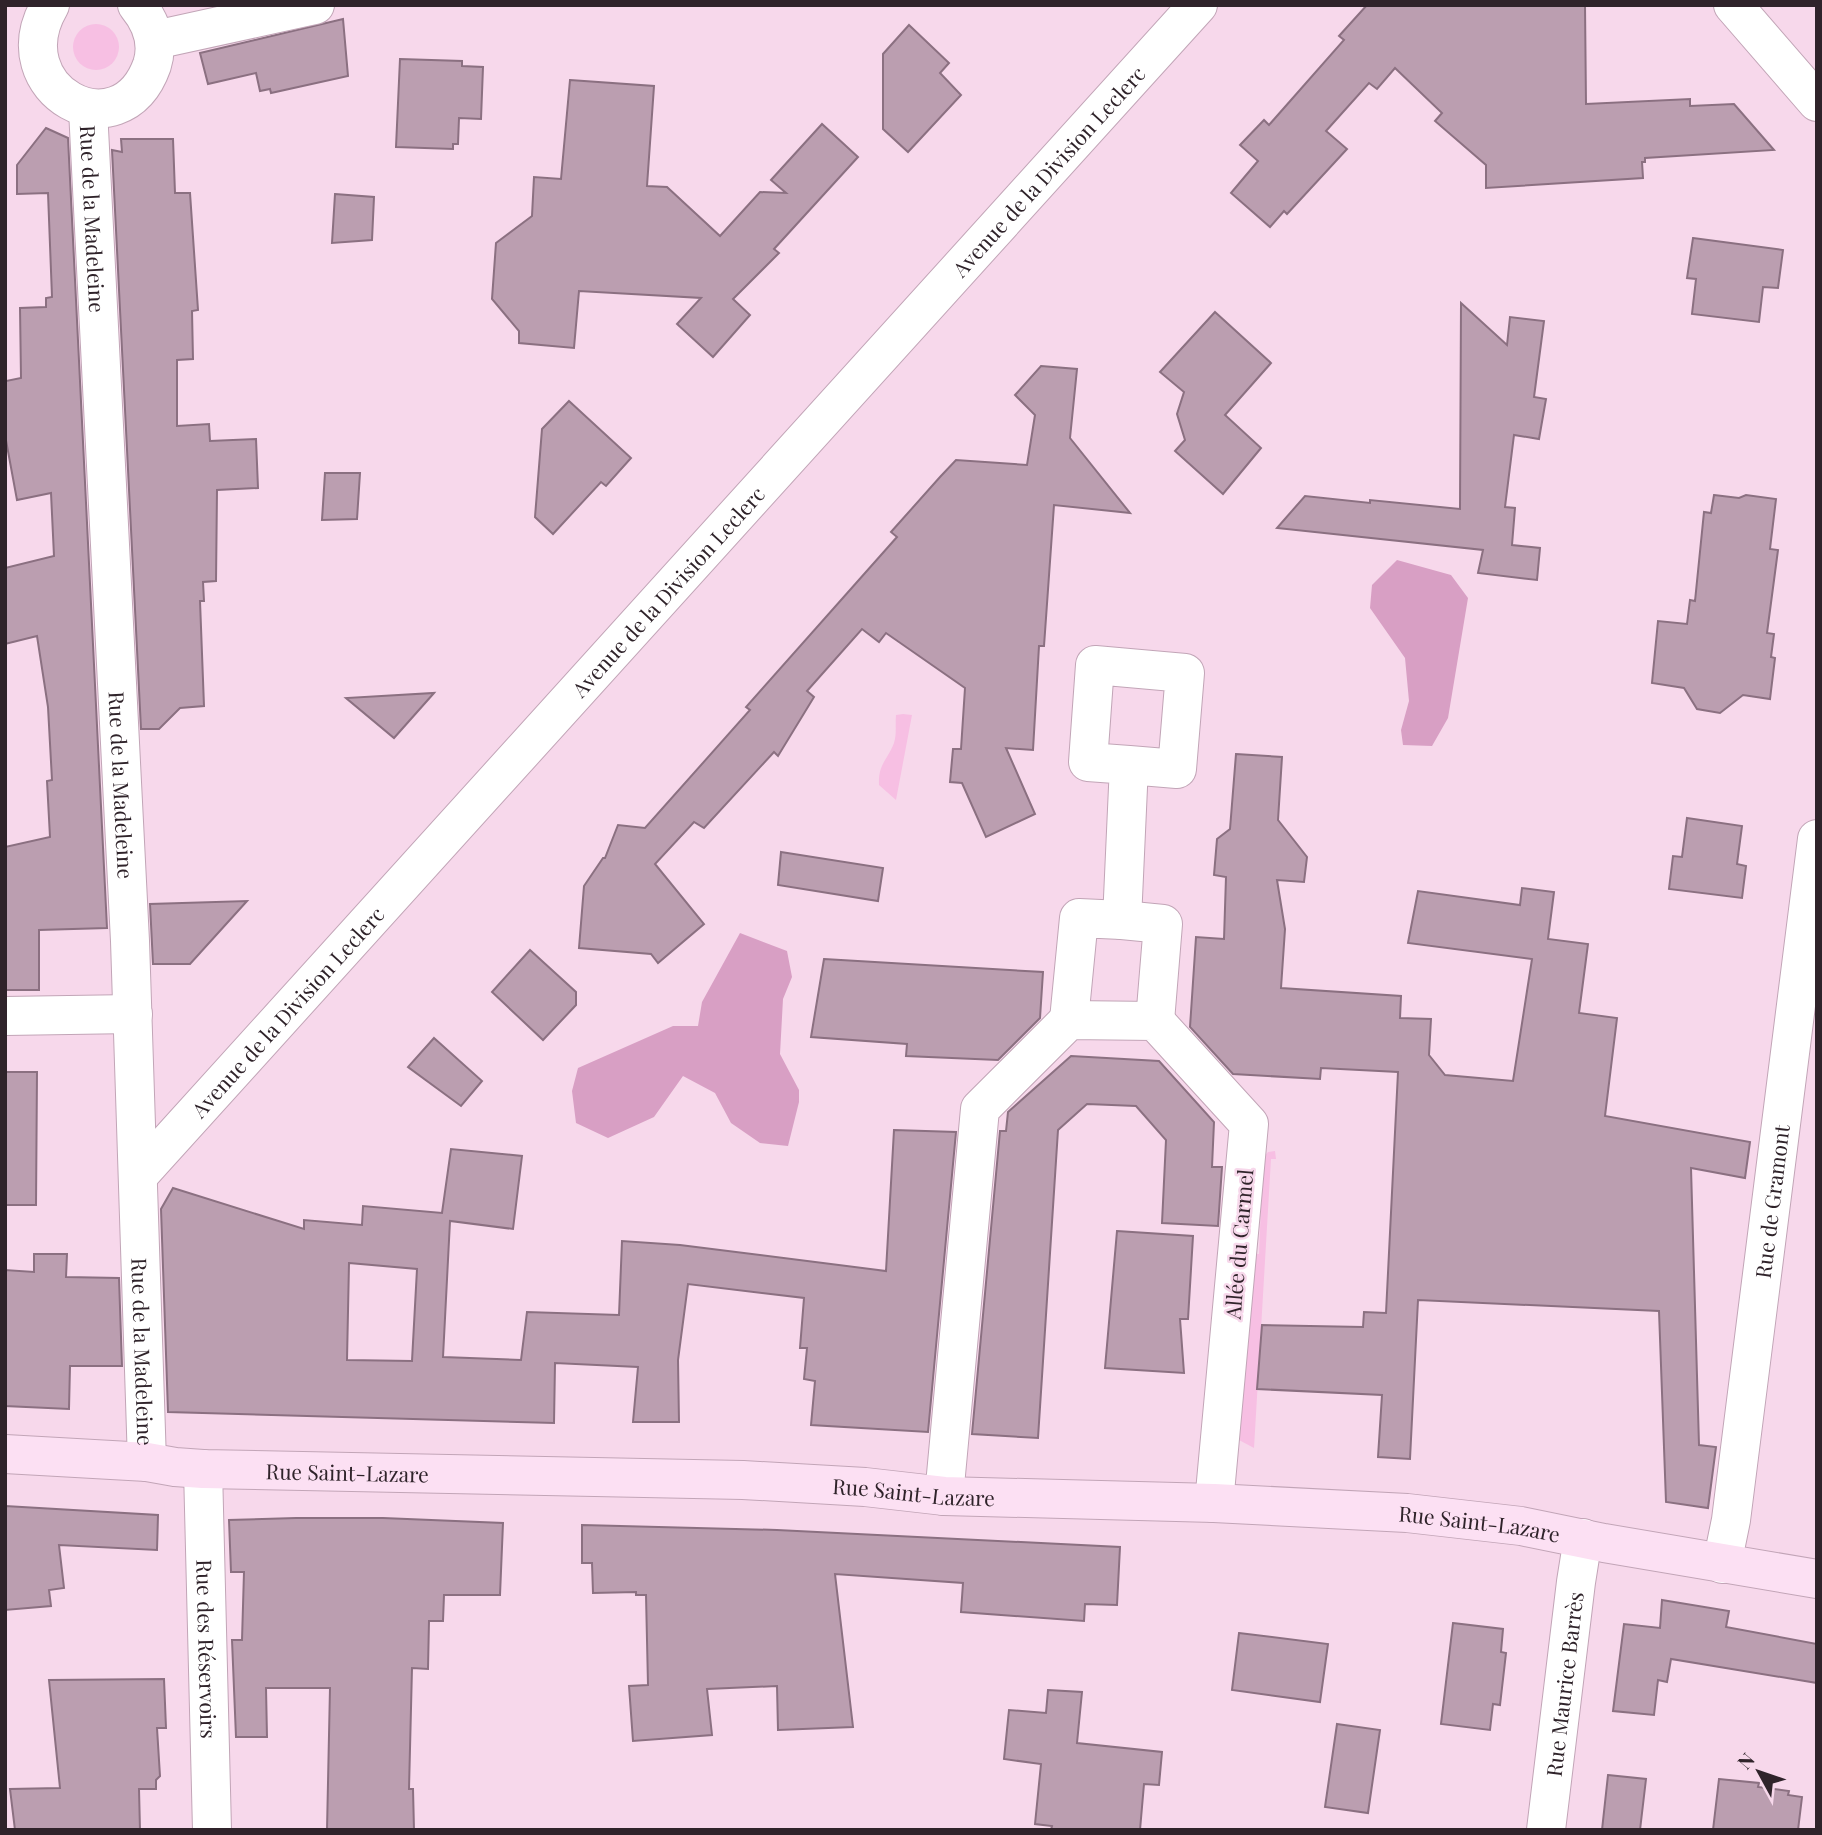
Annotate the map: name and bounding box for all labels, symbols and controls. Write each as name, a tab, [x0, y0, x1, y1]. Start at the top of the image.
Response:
street label: Avenue de la Division Leclerc	[945, 59, 1151, 283]
street label: Rue de la Madeleine	[75, 124, 112, 313]
street label: Avenue de la Division Leclerc	[564, 480, 770, 703]
street label: Rue de la Madeleine	[103, 691, 141, 880]
street label: Avenue de la Division Leclerc	[184, 900, 390, 1123]
street label: Rue de Gramont	[1748, 1122, 1795, 1280]
street label: Allée du Carmel	[1217, 1168, 1259, 1321]
street label: Rue de la Madeleine	[126, 1257, 160, 1446]
street label: Rue Saint-Lazare	[265, 1456, 429, 1488]
street label: Rue Saint-Lazare	[832, 1471, 995, 1511]
street label: Rue Saint-Lazare	[1398, 1499, 1563, 1548]
street label: Rue des Réservoirs	[191, 1559, 224, 1739]
street label: Rue Maurice Barrès	[1539, 1590, 1589, 1778]
north arrow	[1724, 1737, 1794, 1807]
text: N	[1731, 1747, 1760, 1774]

